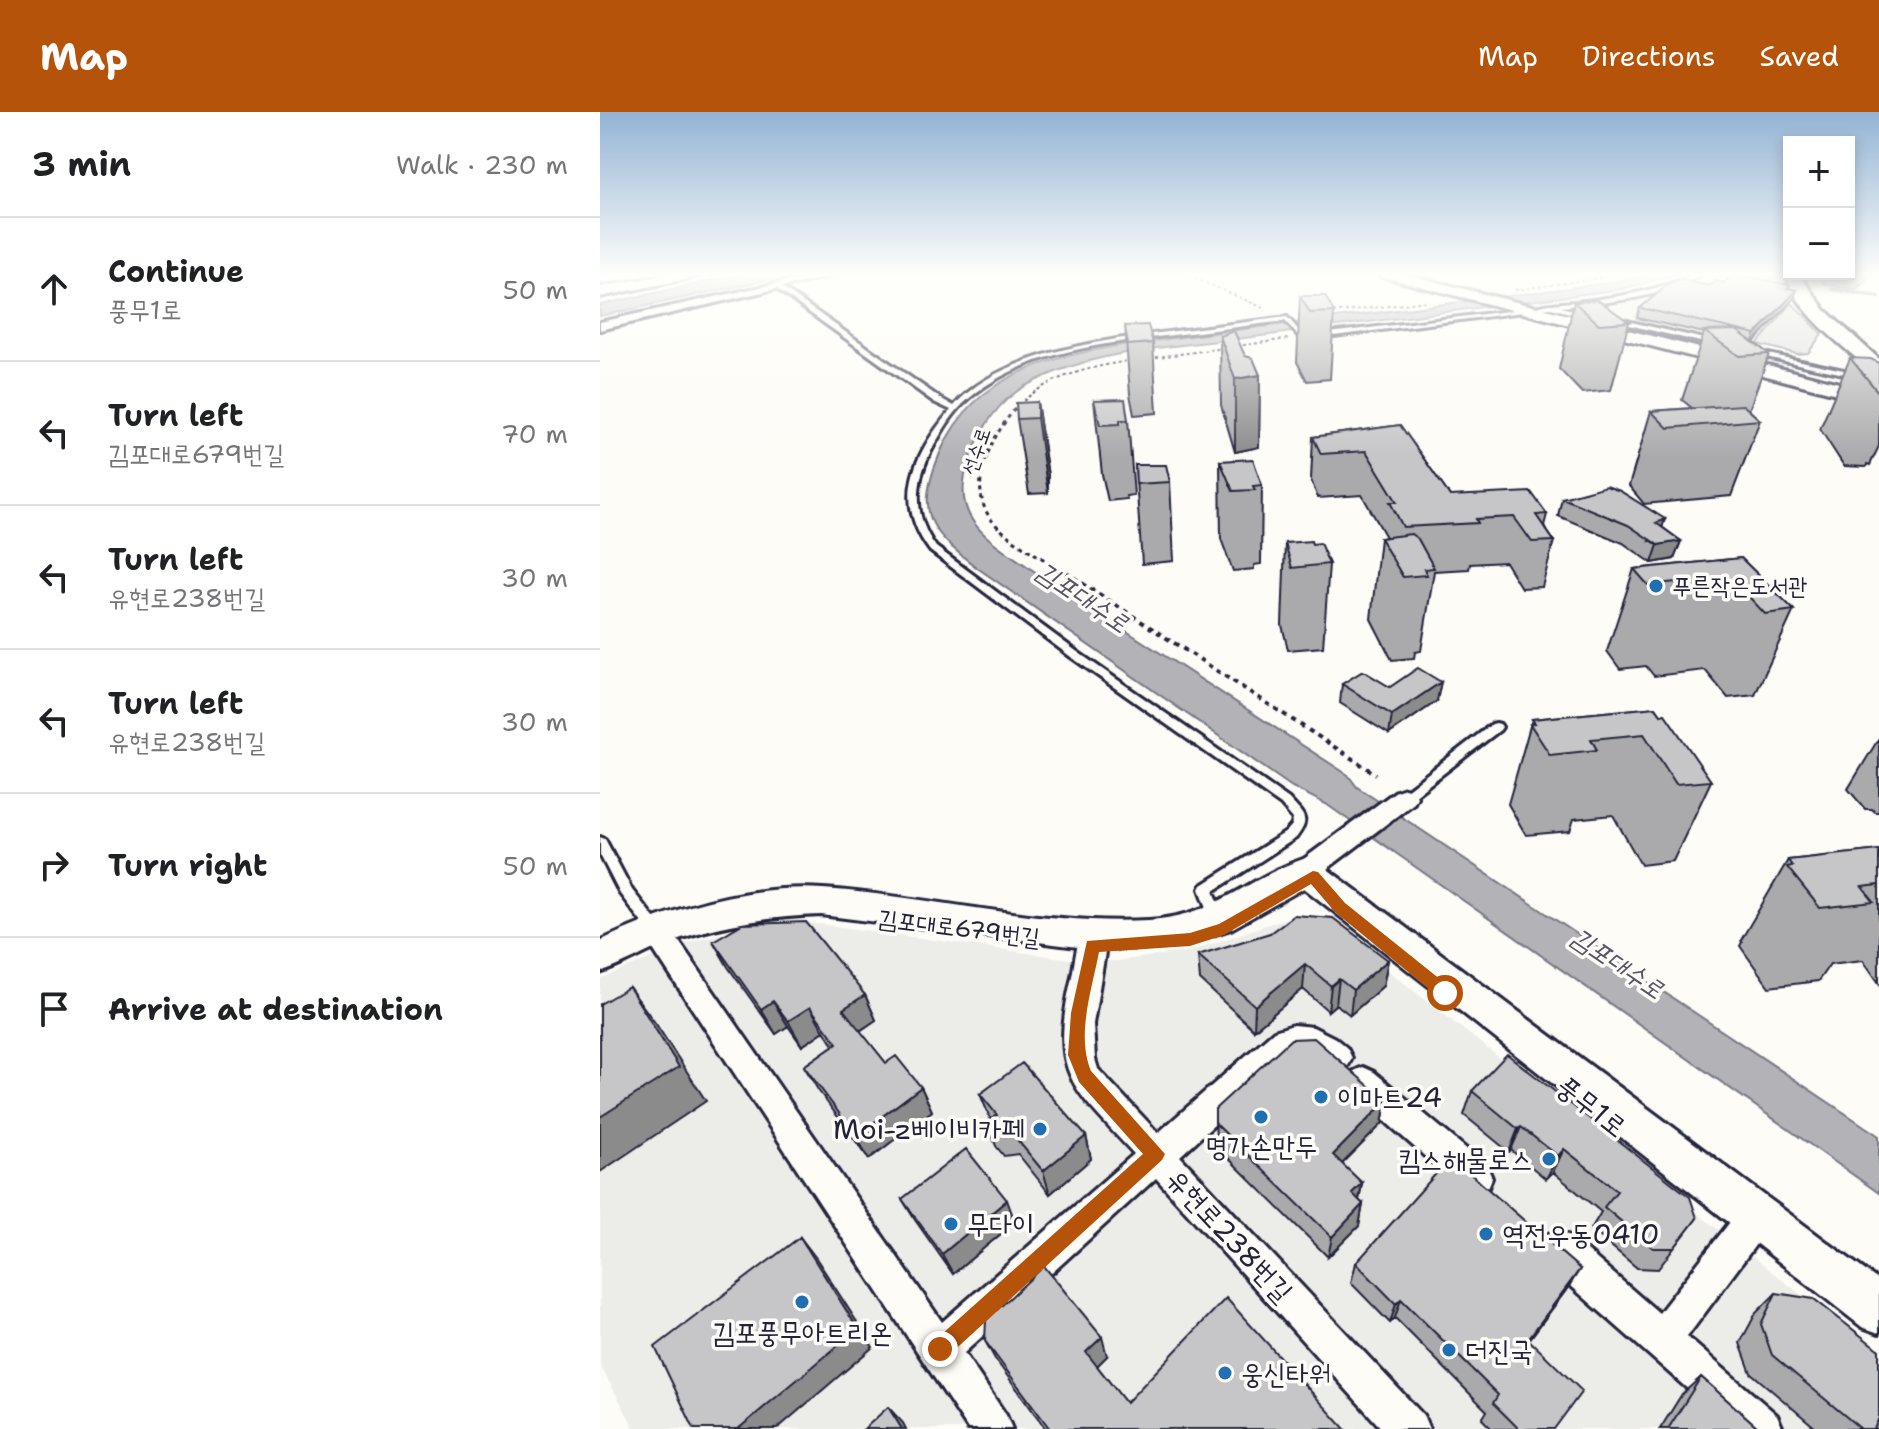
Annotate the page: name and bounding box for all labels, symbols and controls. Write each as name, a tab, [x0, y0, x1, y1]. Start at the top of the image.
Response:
text: Map	[40, 31, 128, 82]
text: Map	[1478, 37, 1538, 75]
text: Directions	[1582, 37, 1716, 75]
text: Saved	[1760, 37, 1839, 75]
map controls	[1783, 136, 1855, 280]
button: +	[1783, 136, 1855, 208]
text: 3 min	[32, 141, 131, 187]
text: Walk · 230 m	[396, 147, 568, 182]
button: −	[1783, 208, 1855, 280]
text: Continue	[108, 251, 244, 292]
icon: ahead	[32, 267, 76, 311]
text: 50 m	[503, 272, 568, 307]
text: 풍무1로	[108, 292, 182, 327]
text: Turn left	[108, 395, 243, 436]
icon: left	[32, 411, 76, 455]
text: 70 m	[501, 416, 568, 451]
street label: 선수로	[956, 424, 996, 478]
text: 김포대로679번길	[108, 436, 284, 471]
text: Turn left	[108, 539, 243, 580]
water label: 김포대수로	[1030, 553, 1136, 640]
icon: left	[32, 555, 76, 599]
text: 30 m	[501, 560, 568, 595]
place label: 푸른작은도서관	[1672, 570, 1807, 602]
marker: 푸른작은도서관	[1647, 577, 1665, 595]
text: 유현로238번길	[108, 580, 265, 615]
text: Turn left	[108, 683, 243, 724]
icon: left	[32, 699, 76, 743]
text: 30 m	[501, 704, 568, 739]
text: 유현로238번길	[108, 724, 265, 759]
icon: right	[32, 843, 76, 887]
text: Turn right	[108, 845, 267, 886]
text: 50 m	[503, 848, 568, 883]
street label: 김포대로679번길	[876, 902, 1042, 954]
water label: 김포대수로	[1565, 919, 1671, 1006]
route start	[1427, 975, 1463, 1011]
icon: arrive	[32, 987, 76, 1031]
text: Arrive at destination	[108, 989, 443, 1030]
street label: 풍무1로	[1549, 1067, 1635, 1145]
place label: 이마트24	[1337, 1078, 1442, 1116]
marker: 이마트24	[1312, 1088, 1330, 1106]
marker: 명가손만두	[1252, 1108, 1270, 1126]
place label: Moi-z베이비카페	[833, 1110, 1024, 1148]
marker: Moi-z베이비카페	[1031, 1120, 1049, 1138]
place label: 명가손만두	[1205, 1127, 1317, 1165]
place label: 킴스해물로스	[1398, 1140, 1533, 1178]
marker: 킴스해물로스	[1540, 1150, 1558, 1168]
street label: 유현로238번길	[1158, 1160, 1302, 1310]
place label: 무다이	[967, 1205, 1035, 1243]
marker: 무다이	[942, 1215, 960, 1233]
place label: 역전우동0410	[1502, 1215, 1660, 1253]
marker: 역전우동0410	[1477, 1225, 1495, 1243]
marker: 김포풍무아트리온	[793, 1293, 811, 1311]
place label: 김포풍무아트리온	[712, 1313, 892, 1351]
route end	[922, 1331, 958, 1367]
place label: 더진국	[1465, 1331, 1533, 1369]
marker: 더진국	[1440, 1341, 1458, 1359]
place label: 웅신타워	[1241, 1354, 1331, 1392]
marker: 웅신타워	[1216, 1364, 1234, 1382]

